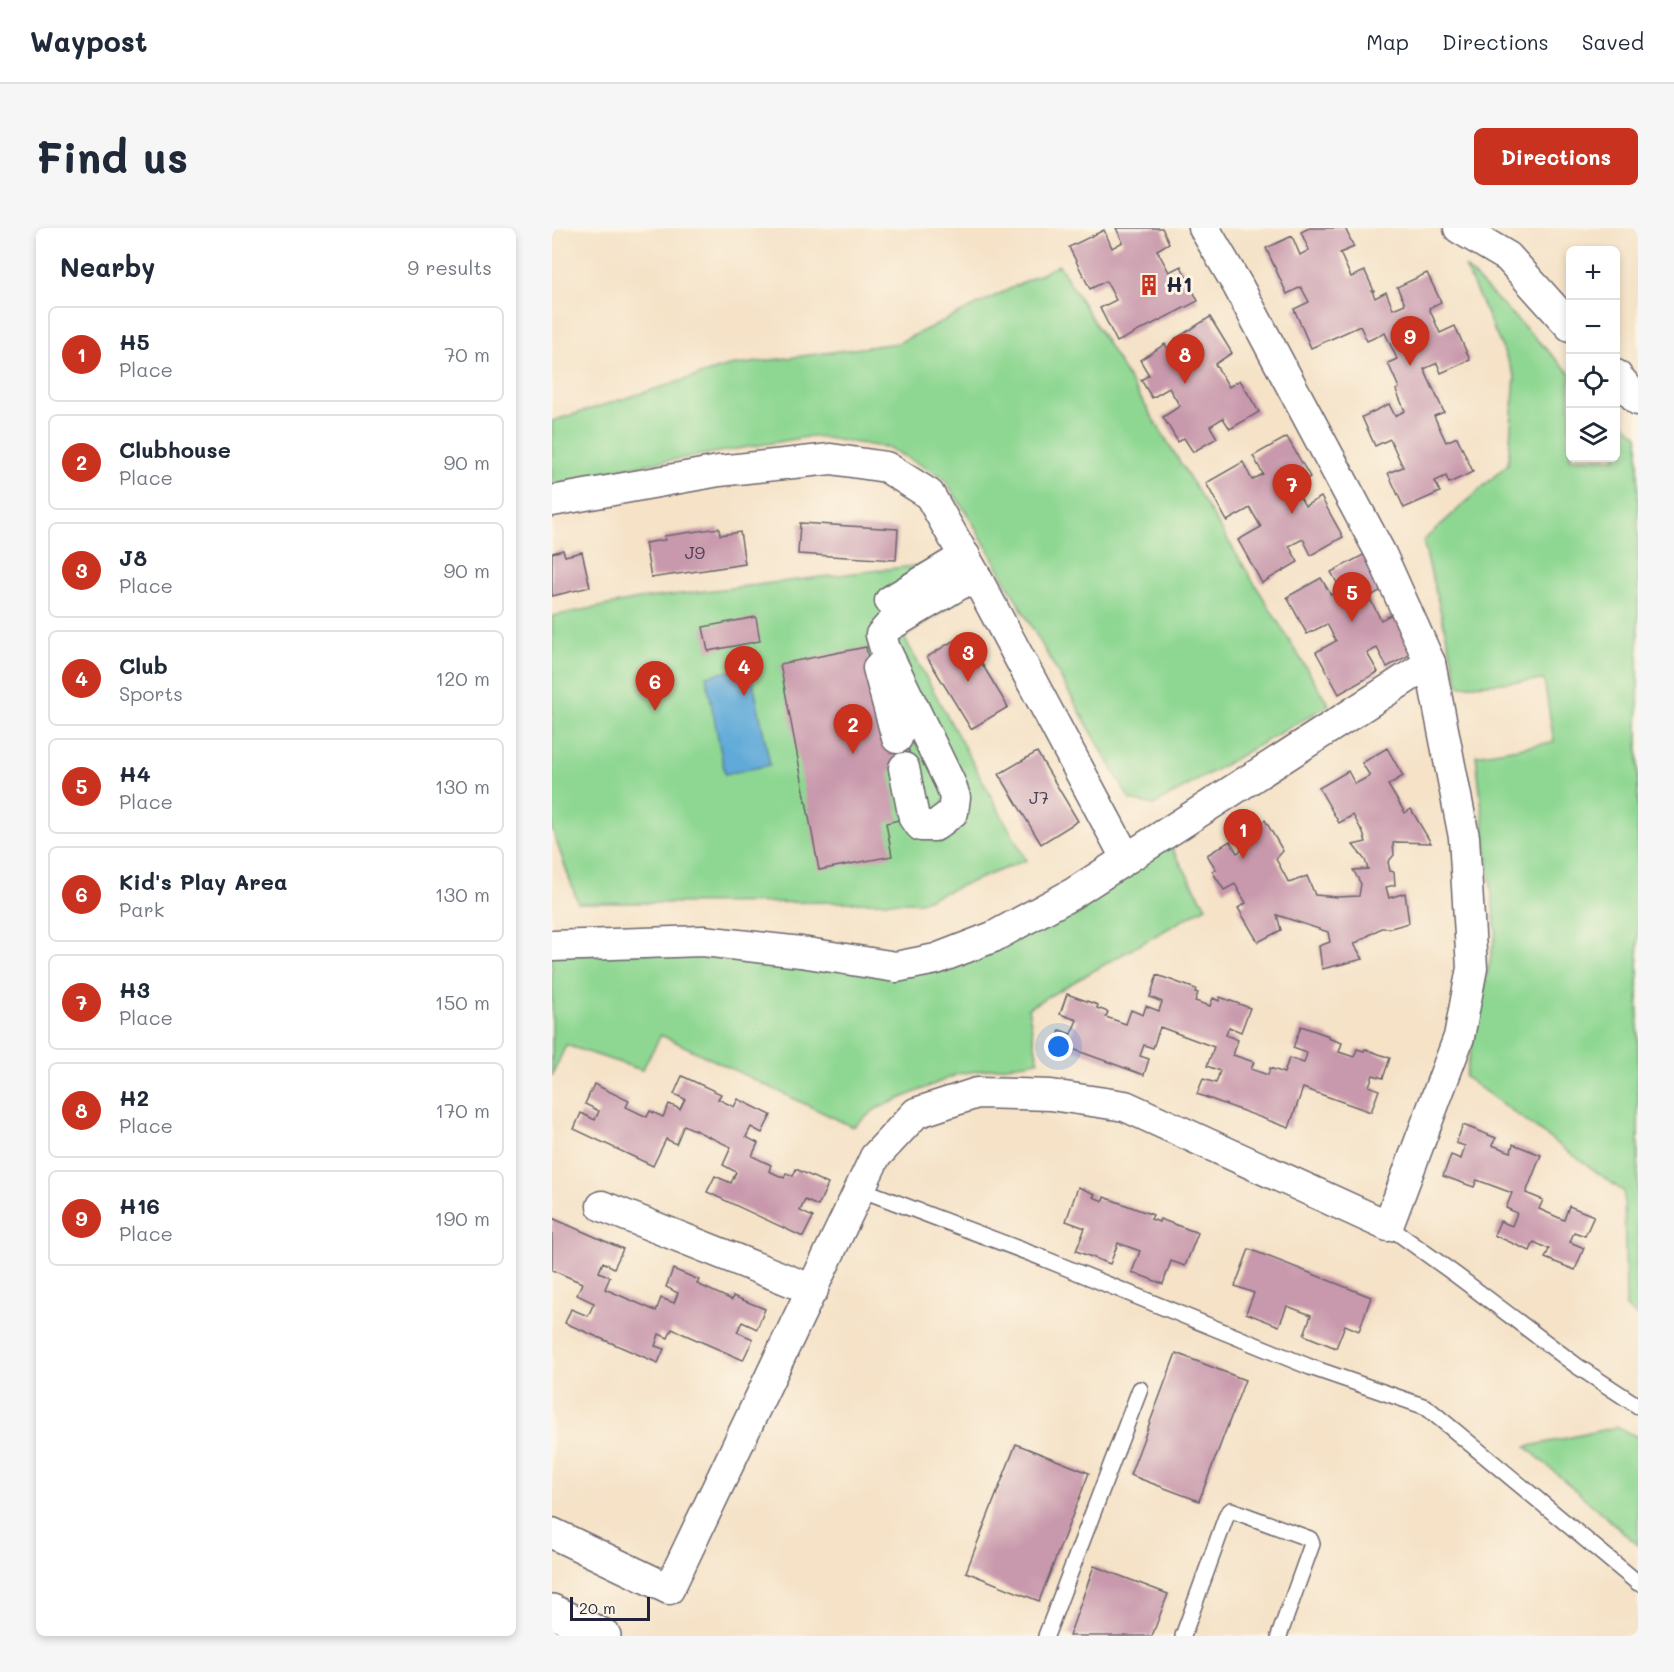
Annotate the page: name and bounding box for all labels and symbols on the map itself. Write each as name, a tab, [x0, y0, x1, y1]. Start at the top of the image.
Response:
place label: H1	[1166, 270, 1192, 297]
building icon: H1	[1137, 273, 1161, 297]
pin: 9	[1390, 316, 1430, 366]
pin: 8	[1166, 334, 1204, 384]
pin: 7	[1272, 464, 1312, 514]
house number: J9	[685, 540, 706, 564]
pin: 5	[1332, 572, 1372, 622]
pin: 3	[948, 632, 988, 682]
pin: 4	[724, 646, 764, 696]
pin: 6	[636, 662, 674, 711]
pin: 2	[834, 704, 872, 754]
house number: J7	[1029, 785, 1049, 809]
pin: 1	[1224, 810, 1262, 859]
your location	[1044, 1032, 1073, 1061]
scale bar	[570, 1594, 650, 1622]

